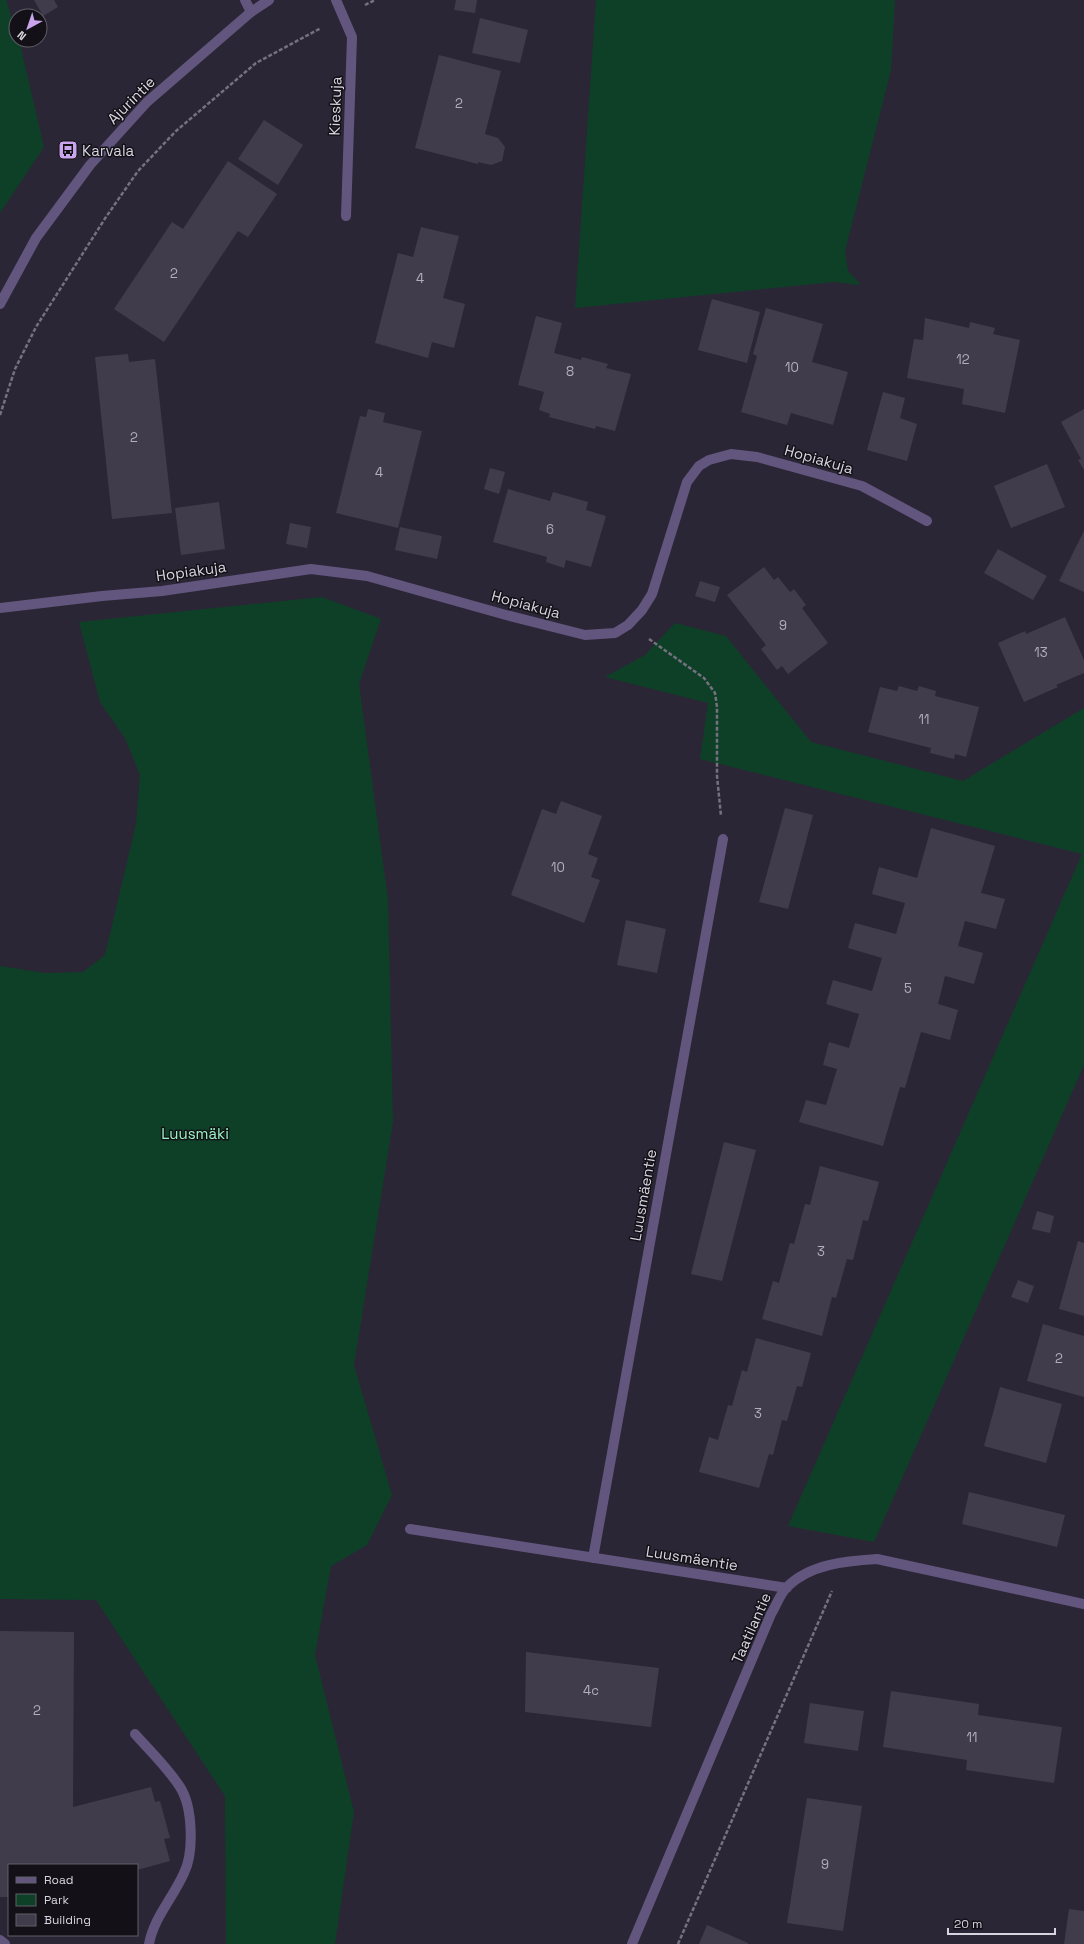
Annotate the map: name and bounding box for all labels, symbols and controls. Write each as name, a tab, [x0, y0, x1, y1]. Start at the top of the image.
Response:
north arrow	[8, 8, 48, 48]
text: N	[14, 28, 29, 43]
street label: Ajurintie	[103, 72, 159, 128]
street label: Kieskuja	[324, 76, 346, 136]
house number: 2	[455, 95, 463, 112]
bus stop icon: Karvala	[57, 139, 79, 161]
place label: Karvala	[82, 141, 135, 160]
house number: 2	[170, 265, 178, 282]
house number: 4	[416, 270, 424, 287]
house number: 12	[956, 351, 970, 368]
house number: 10	[785, 359, 799, 376]
house number: 8	[566, 363, 574, 380]
house number: 2	[130, 429, 138, 446]
street label: Hopiakuja	[782, 440, 856, 478]
house number: 4	[375, 464, 383, 481]
house number: 6	[546, 521, 554, 538]
street label: Hopiakuja	[155, 557, 228, 585]
street label: Hopiakuja	[489, 586, 563, 622]
house number: 9	[779, 617, 787, 634]
house number: 13	[1034, 644, 1048, 661]
house number: 11	[919, 711, 929, 728]
house number: 10	[551, 859, 565, 876]
house number: 5	[904, 980, 912, 997]
park label: Luusmäki	[161, 1124, 229, 1143]
street label: Luusmäentie	[626, 1147, 660, 1242]
house number: 3	[817, 1243, 825, 1260]
house number: 2	[1055, 1350, 1063, 1367]
house number: 3	[754, 1405, 762, 1422]
street label: Luusmäentie	[645, 1541, 740, 1575]
street label: Taatilantie	[727, 1590, 775, 1666]
house number: 4c	[583, 1682, 599, 1699]
house number: 2	[33, 1702, 41, 1719]
house number: 11	[967, 1729, 977, 1746]
house number: 9	[821, 1856, 829, 1873]
legend	[8, 1864, 138, 1936]
text: Road	[44, 1872, 73, 1888]
text: Park	[44, 1892, 69, 1908]
scale bar	[948, 1910, 1055, 1936]
text: Building	[44, 1912, 91, 1928]
text: 20 m	[954, 1916, 982, 1932]

